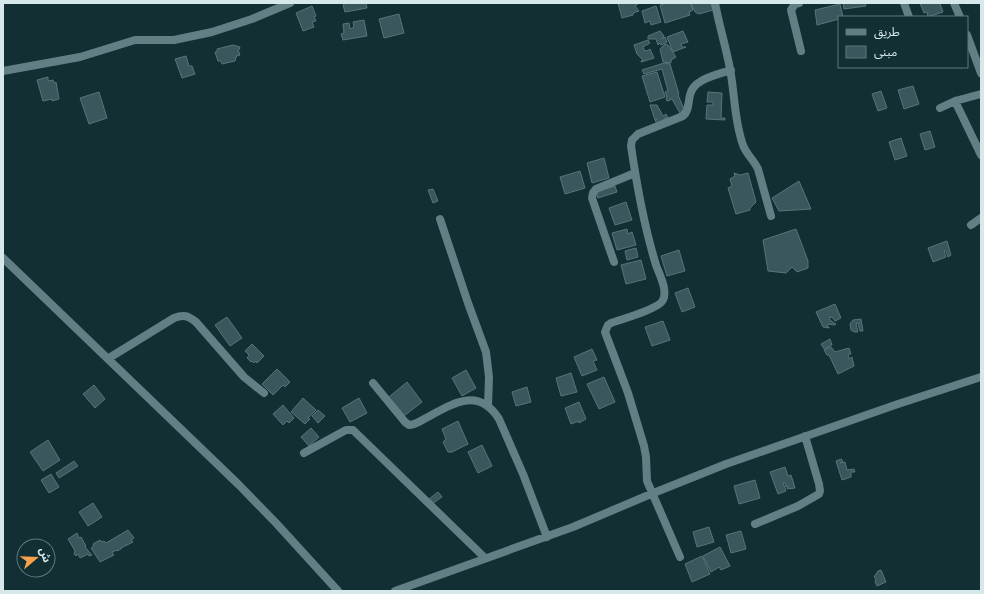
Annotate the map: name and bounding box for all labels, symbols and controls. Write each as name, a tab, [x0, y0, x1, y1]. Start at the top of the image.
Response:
legend	[838, 16, 968, 68]
text: طريق	[874, 20, 900, 45]
text: مبنى	[874, 40, 897, 65]
north arrow	[16, 538, 56, 578]
text: ش	[32, 544, 58, 566]

